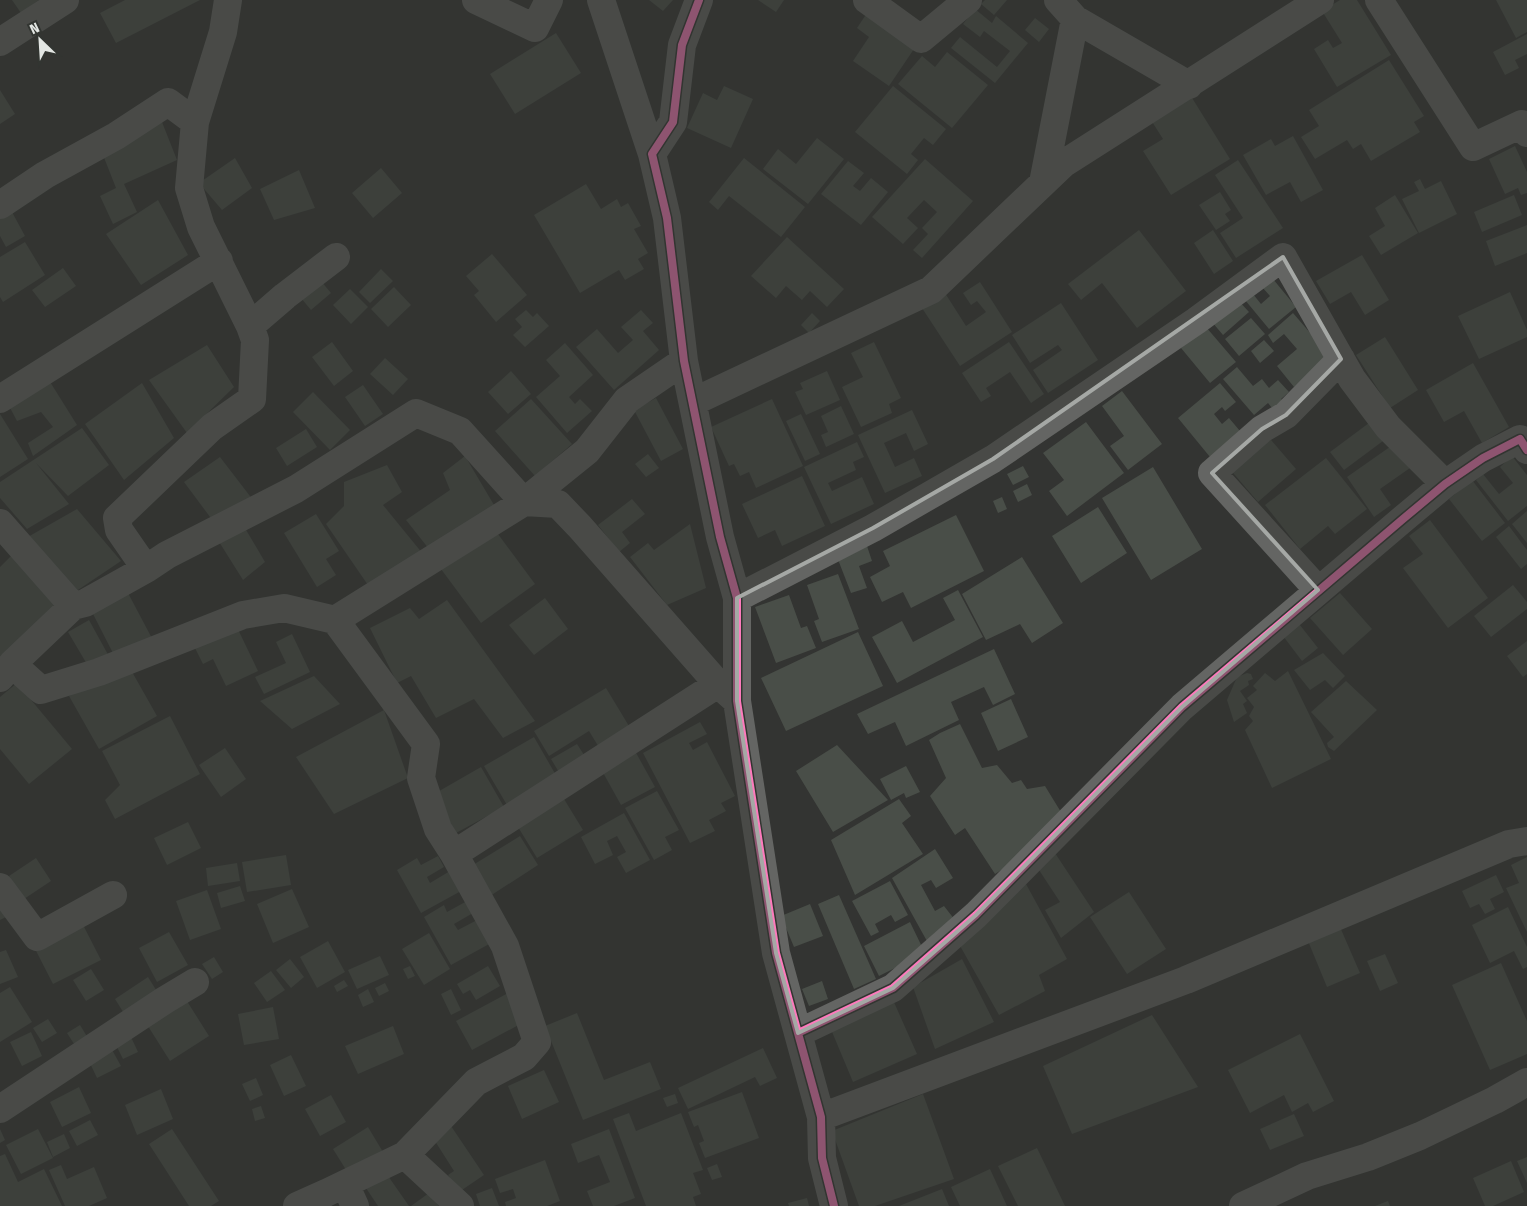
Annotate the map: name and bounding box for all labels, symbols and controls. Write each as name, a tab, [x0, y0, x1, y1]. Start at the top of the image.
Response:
north arrow	[15, 15, 65, 65]
text: N	[27, 19, 42, 38]

